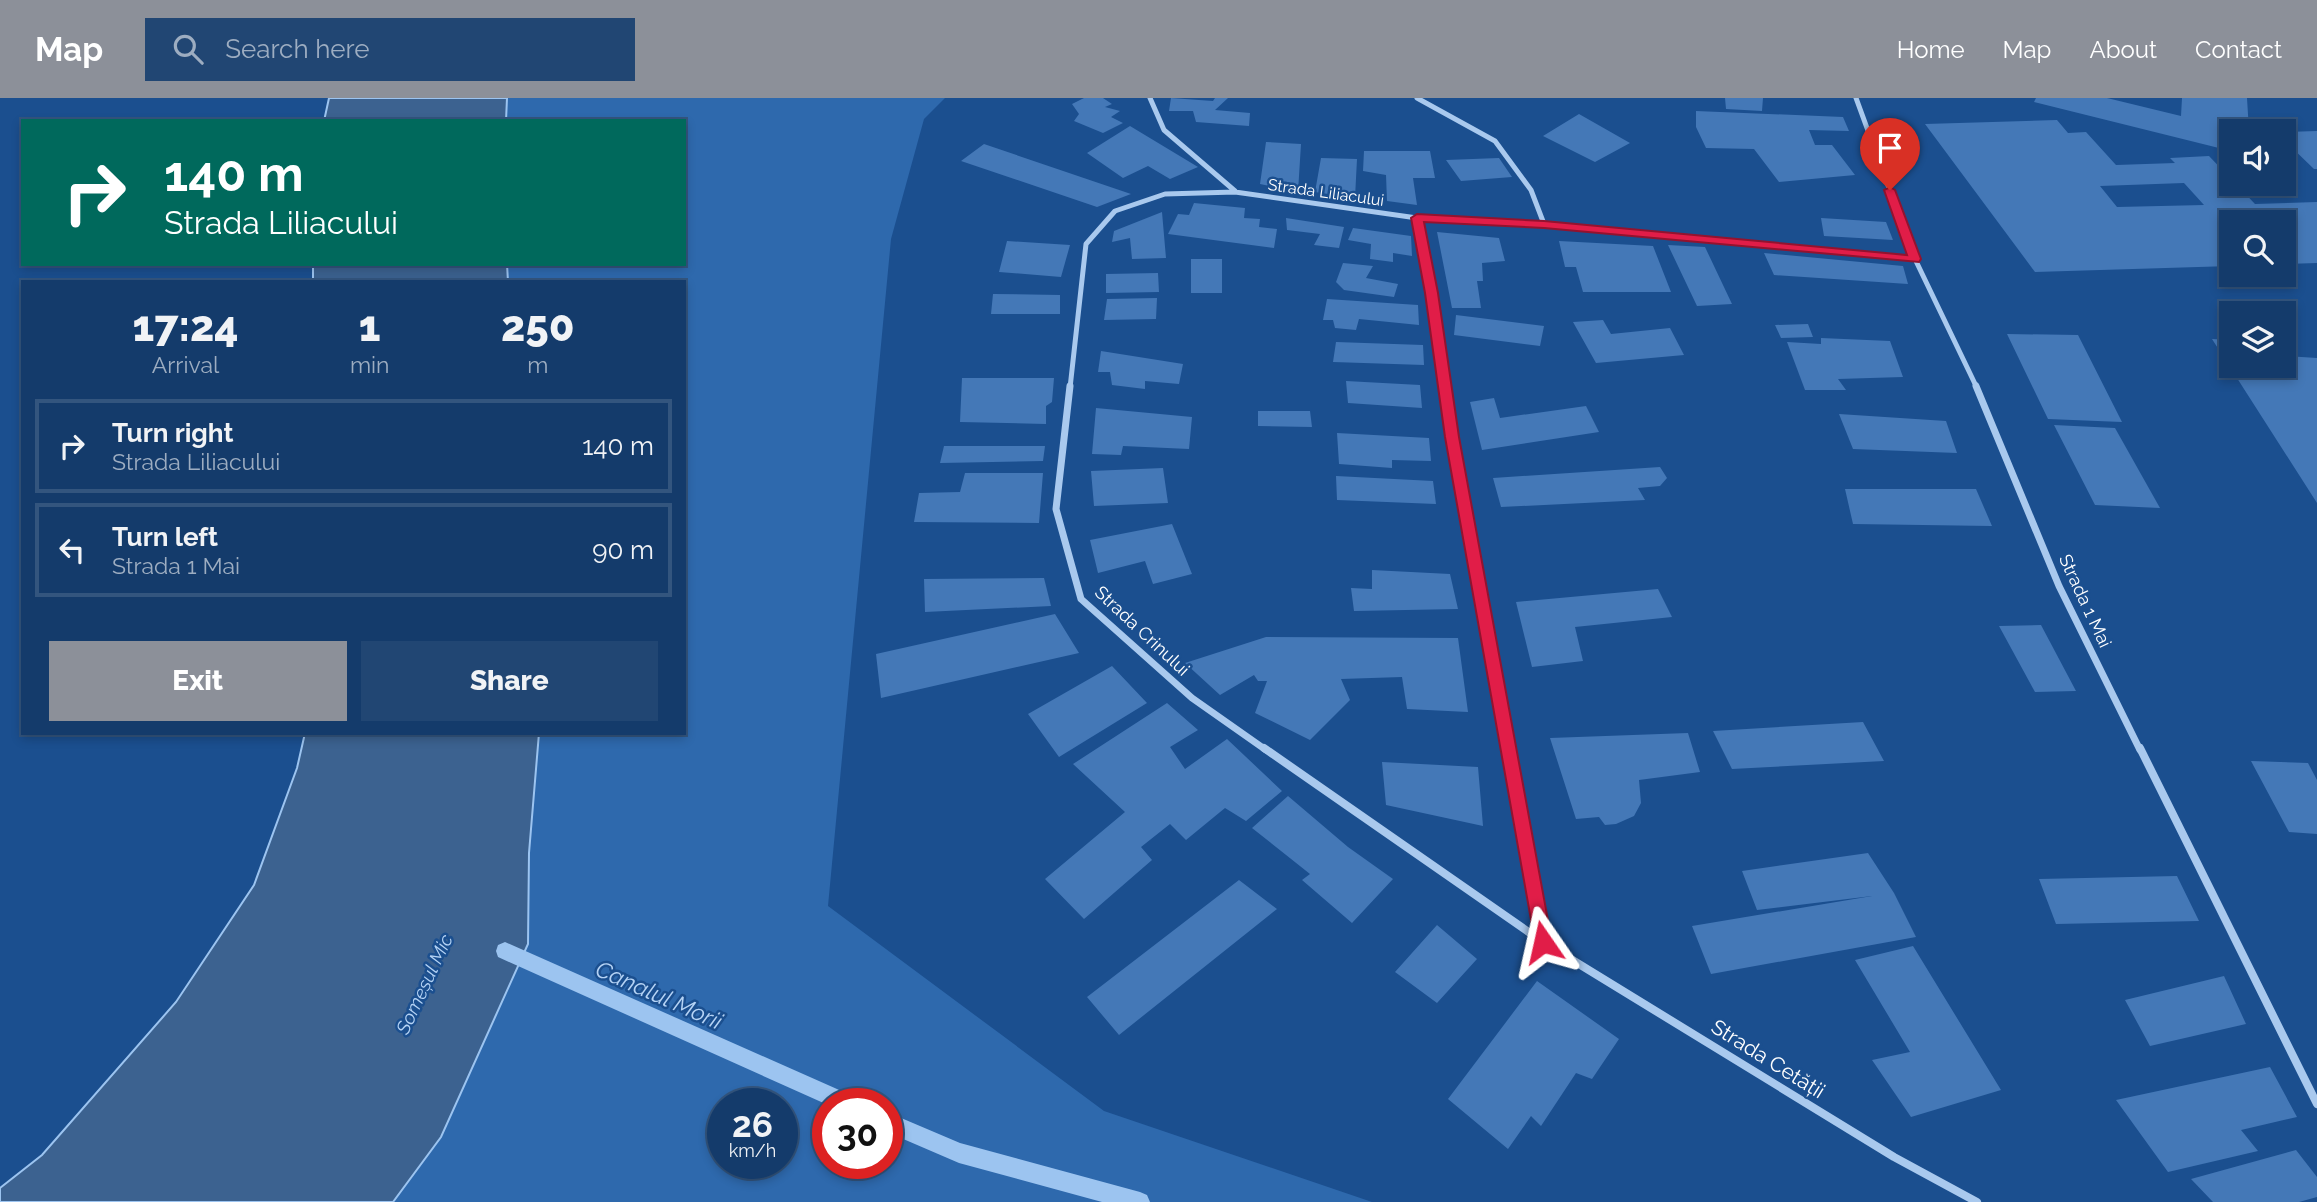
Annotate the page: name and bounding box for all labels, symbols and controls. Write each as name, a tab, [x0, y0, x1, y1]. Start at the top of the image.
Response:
search box	[145, 18, 635, 81]
text: Map	[35, 30, 103, 69]
icon: search	[169, 30, 207, 68]
text: Search here	[225, 34, 370, 64]
text: Home	[1897, 35, 1965, 64]
text: Map	[2003, 35, 2051, 64]
text: About	[2089, 35, 2157, 64]
text: Contact	[2195, 35, 2282, 64]
pin	[1860, 118, 1920, 190]
map controls	[2219, 119, 2296, 378]
button: sound	[2219, 119, 2296, 196]
icon: arrive	[1871, 129, 1909, 167]
text: 140 m	[164, 145, 304, 202]
icon: right	[49, 147, 140, 238]
street label: Strada Liliacului	[1267, 175, 1385, 210]
text: Strada Liliacului	[164, 204, 398, 241]
button: search	[2219, 210, 2296, 287]
button: layers	[2219, 301, 2296, 378]
text: 17:24	[132, 302, 239, 351]
text: 1	[359, 302, 381, 351]
text: 250	[501, 302, 575, 351]
text: Arrival	[152, 351, 219, 378]
text: min	[350, 351, 390, 378]
text: m	[527, 351, 548, 378]
text: Turn right	[112, 418, 233, 448]
icon: right	[53, 427, 91, 465]
text: 140 m	[582, 431, 654, 461]
text: Strada Liliacului	[112, 448, 280, 475]
text: Turn left	[112, 522, 218, 552]
icon: left	[53, 531, 91, 569]
text: 90 m	[592, 535, 654, 565]
street label: Strada 1 Mai	[2055, 551, 2116, 651]
text: Strada 1 Mai	[112, 552, 240, 579]
street label: Strada Crinului	[1091, 581, 1194, 680]
button: Exit	[49, 641, 347, 721]
button: Share	[361, 641, 658, 721]
position arrow	[1506, 905, 1580, 979]
water label: Someșul Mic	[391, 931, 457, 1038]
water label: Canalul Morii	[592, 955, 728, 1035]
street label: Strada Cetății	[1707, 1014, 1830, 1103]
speed limit sign: 30	[812, 1088, 903, 1179]
text: 26	[732, 1104, 773, 1145]
text: km/h	[729, 1140, 776, 1161]

